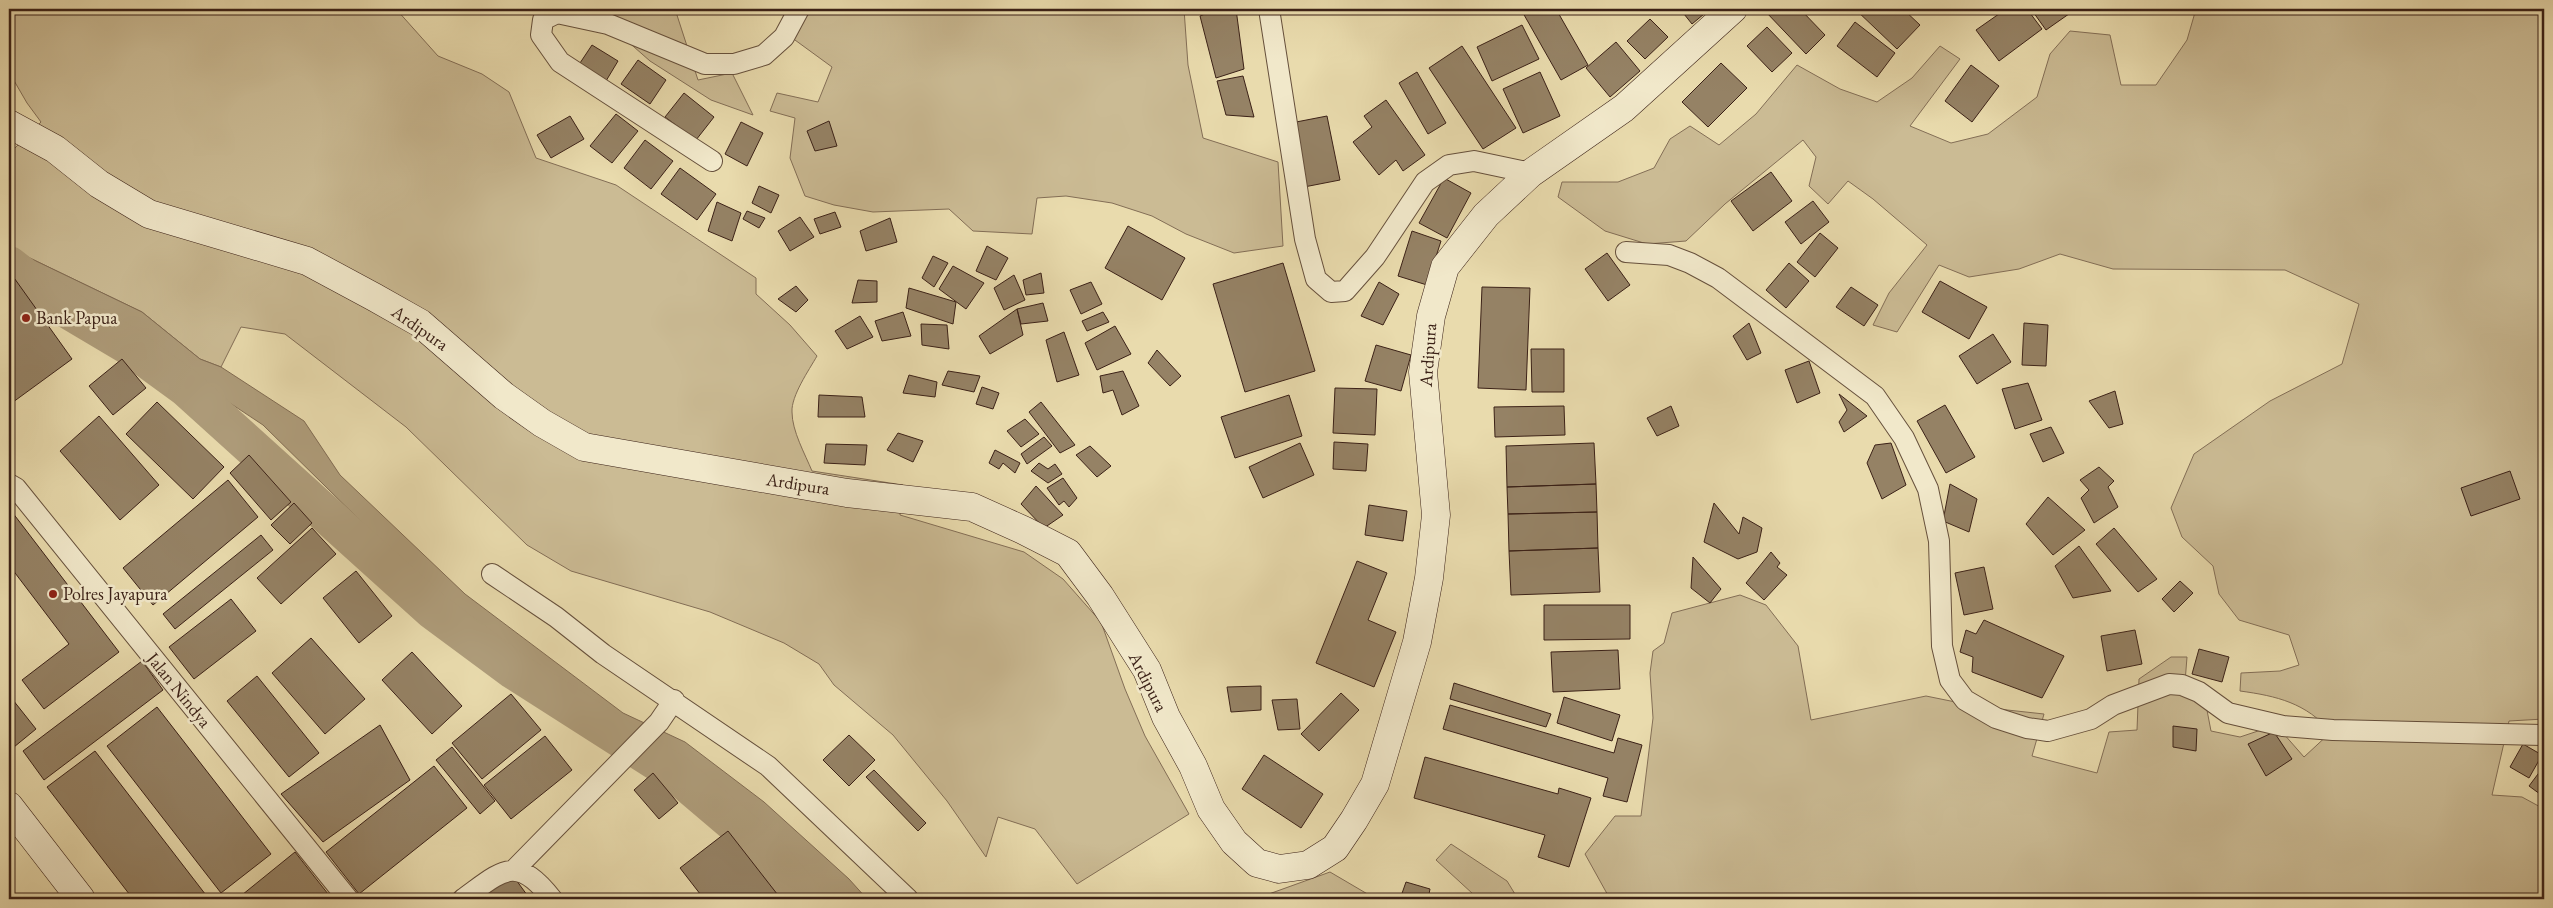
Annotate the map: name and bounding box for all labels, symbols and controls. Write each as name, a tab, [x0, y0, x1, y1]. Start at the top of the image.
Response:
street label: Ardipura	[387, 299, 454, 356]
place label: Bank Papua	[36, 306, 118, 329]
marker: Bank Papua	[20, 312, 32, 324]
street label: Ardipura	[1414, 321, 1441, 389]
street label: Ardipura	[764, 467, 832, 500]
place label: Polres Jayapura	[63, 582, 168, 605]
marker: Polres Jayapura	[47, 588, 59, 600]
street label: Jalan Nindya	[141, 646, 217, 733]
street label: Ardipura	[1123, 647, 1174, 716]

